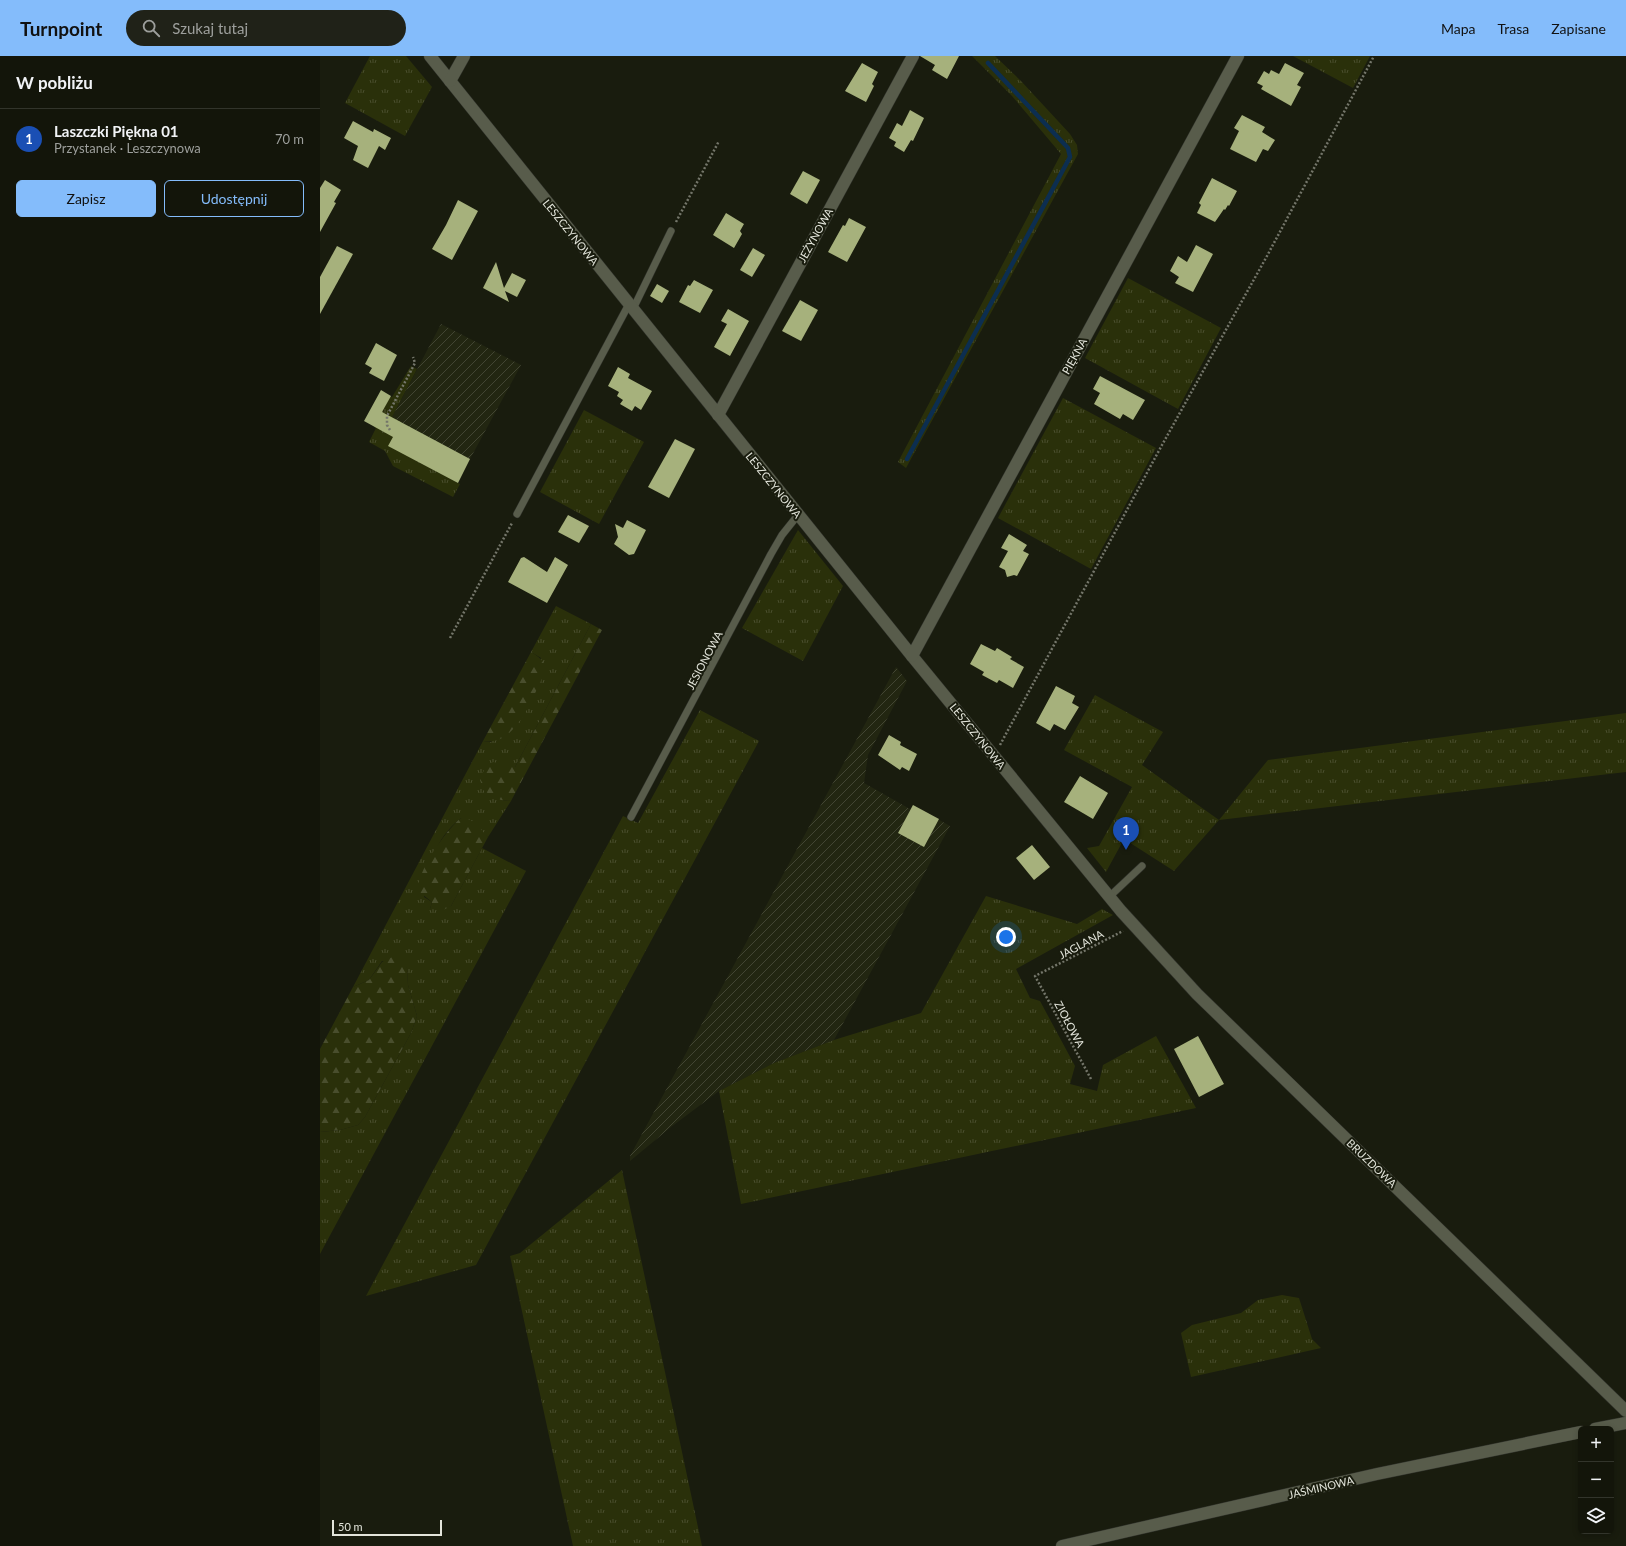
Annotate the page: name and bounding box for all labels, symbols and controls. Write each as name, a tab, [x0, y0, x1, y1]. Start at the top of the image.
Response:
search box	[126, 10, 406, 46]
text: Turnpoint	[20, 17, 102, 40]
icon: search	[140, 17, 162, 39]
text: Szukaj tutaj	[172, 19, 248, 37]
text: Mapa	[1441, 20, 1476, 37]
text: Trasa	[1498, 20, 1529, 37]
text: Zapisane	[1551, 20, 1606, 37]
text: W pobliżu	[16, 72, 93, 93]
text: Laszczki Piękna 01	[54, 122, 179, 140]
text: 1	[25, 131, 33, 147]
text: 70 m	[275, 131, 304, 147]
text: Przystanek · Leszczynowa	[54, 140, 201, 156]
button: Zapisz	[16, 180, 156, 217]
button: Udostępnij	[164, 180, 304, 217]
street label: LESZCZYNOWA	[541, 197, 602, 268]
street label: JEŻYNOWA	[795, 205, 835, 264]
street label: PIĘKNA	[1059, 335, 1089, 376]
street label: LESZCZYNOWA	[744, 450, 805, 521]
street label: JESIONOWA	[683, 628, 725, 691]
street label: LESZCZYNOWA	[948, 701, 1009, 772]
pin: 1	[1113, 817, 1139, 850]
your location	[996, 927, 1016, 947]
street label: JAGLANA	[1056, 927, 1106, 961]
street label: ZIOŁOWA	[1052, 998, 1088, 1050]
street label: BRUZDOWA	[1344, 1136, 1400, 1190]
map controls	[1578, 1426, 1614, 1534]
button: +	[1578, 1426, 1614, 1462]
button: −	[1578, 1462, 1614, 1498]
street label: JAŚMINOWA	[1287, 1473, 1355, 1501]
button: layers	[1578, 1498, 1614, 1534]
scale bar	[332, 1518, 442, 1537]
text: 50 m	[338, 1520, 363, 1533]

